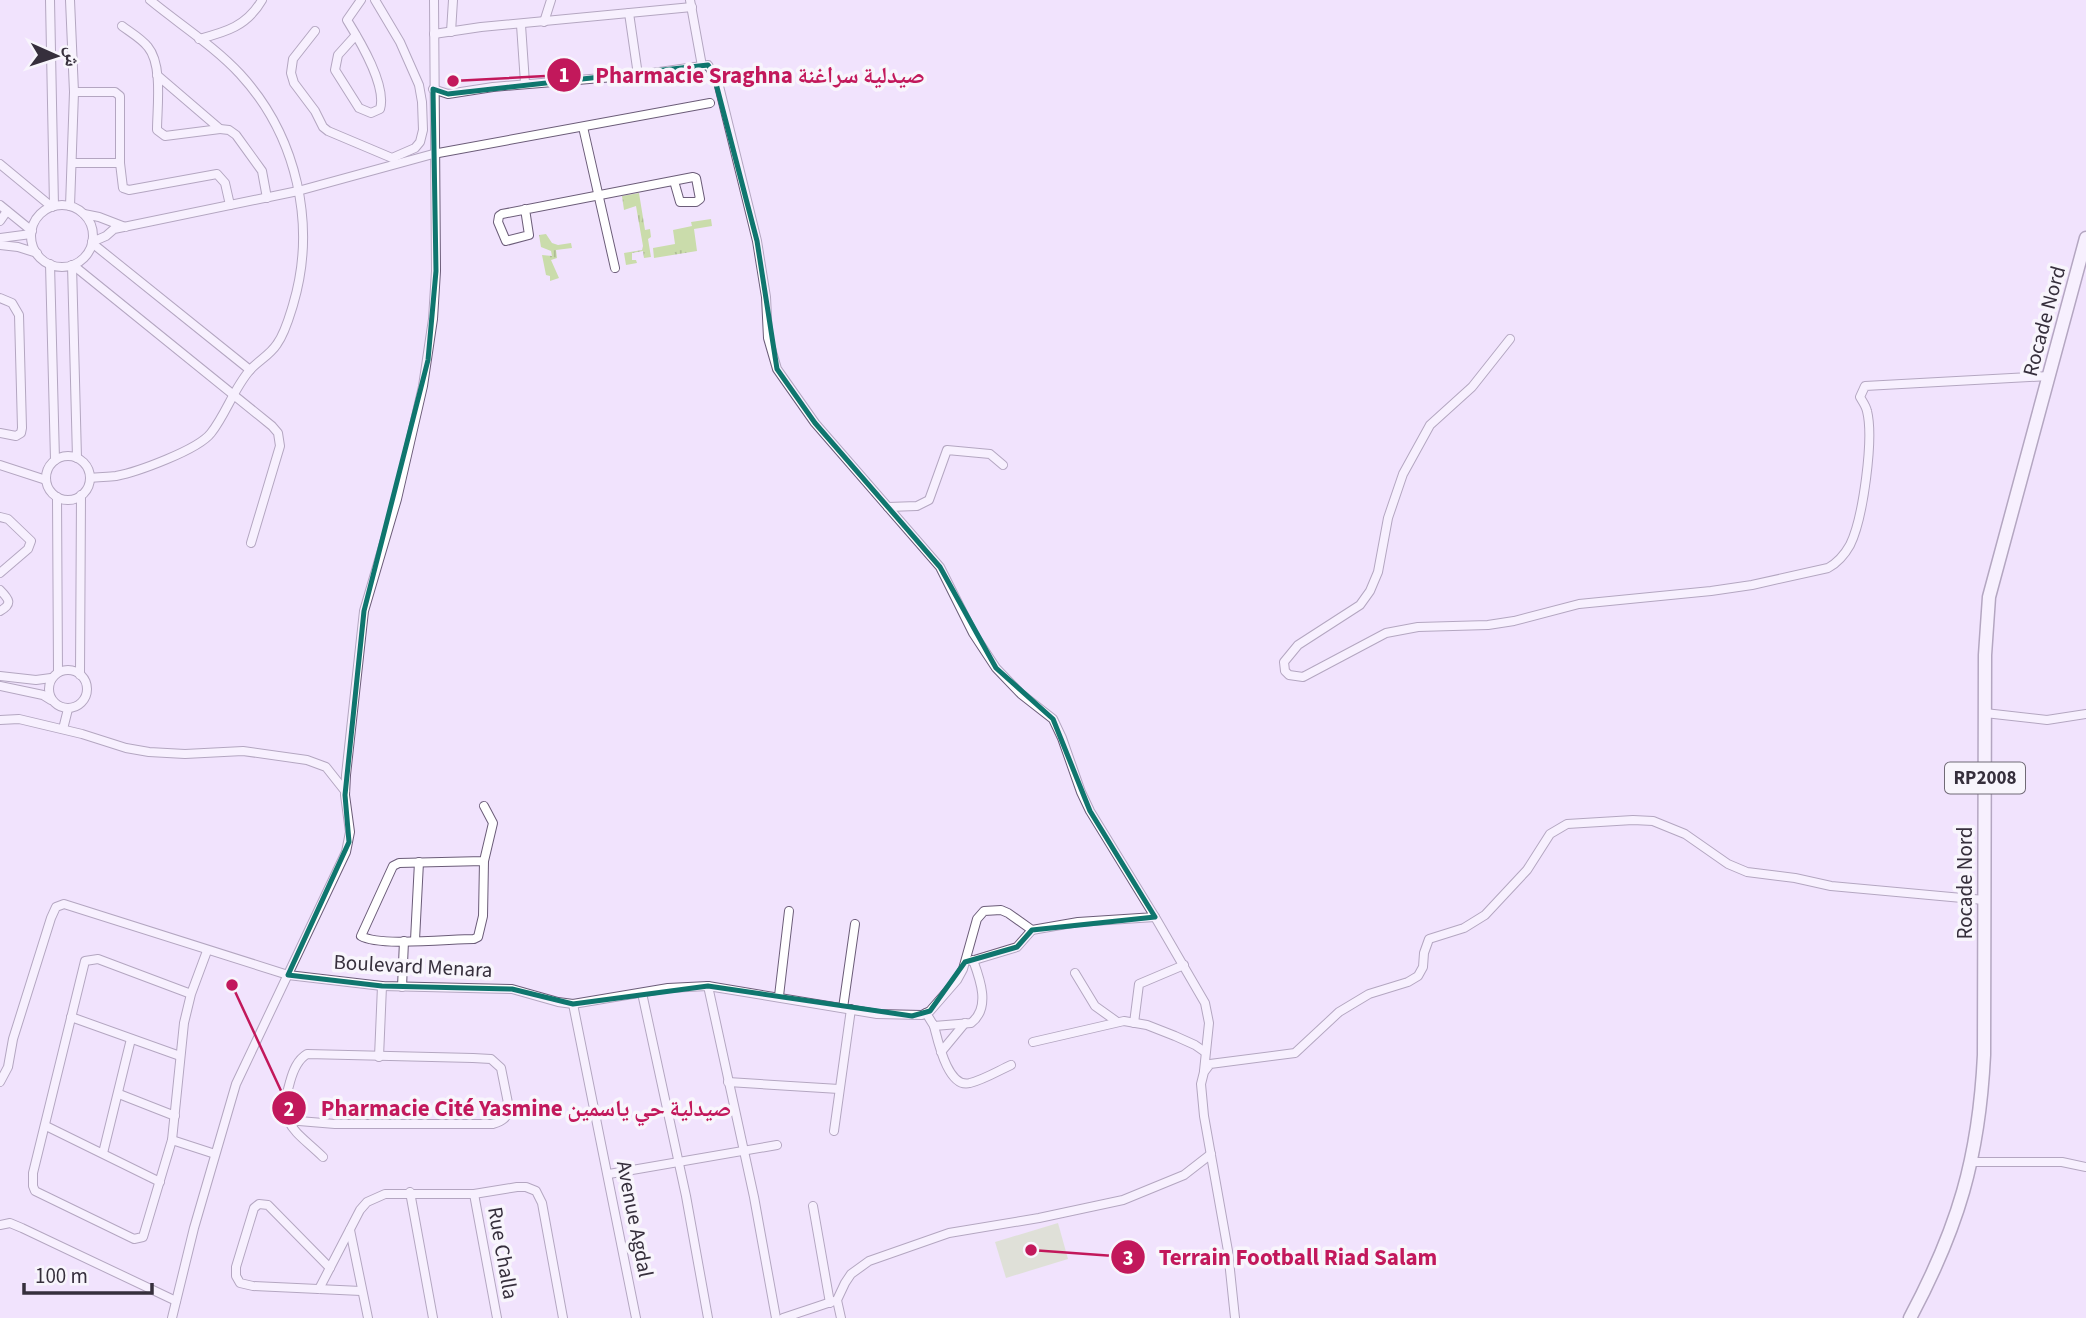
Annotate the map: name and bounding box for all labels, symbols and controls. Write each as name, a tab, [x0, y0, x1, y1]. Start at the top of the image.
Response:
north arrow	[21, 21, 91, 91]
text: ش	[57, 46, 85, 68]
callout: Pharmacie Sraghna صيدلية سراغنة	[546, 53, 939, 97]
text: Pharmacie Sraghna صيدلية سراغنة	[595, 59, 925, 92]
text: 1	[558, 60, 570, 90]
street label: Rocade Nord	[2015, 263, 2073, 379]
road number: RP2008	[1945, 762, 2025, 793]
street label: Rocade Nord	[1950, 826, 1980, 940]
street label: Boulevard Menara	[333, 947, 493, 985]
callout: Pharmacie Cité Yasmine صيدلية حي ياسمين	[272, 1086, 745, 1130]
text: Pharmacie Cité Yasmine صيدلية حي ياسمين	[321, 1092, 731, 1127]
text: 2	[283, 1094, 295, 1124]
street label: Avenue Agdal	[609, 1158, 661, 1280]
street label: Rue Challa	[480, 1204, 526, 1302]
callout: Terrain Football Riad Salam	[1110, 1235, 1452, 1279]
text: Terrain Football Riad Salam	[1159, 1241, 1437, 1274]
text: 3	[1122, 1243, 1134, 1273]
scale bar	[24, 1252, 152, 1296]
text: 100 m	[35, 1261, 88, 1291]

